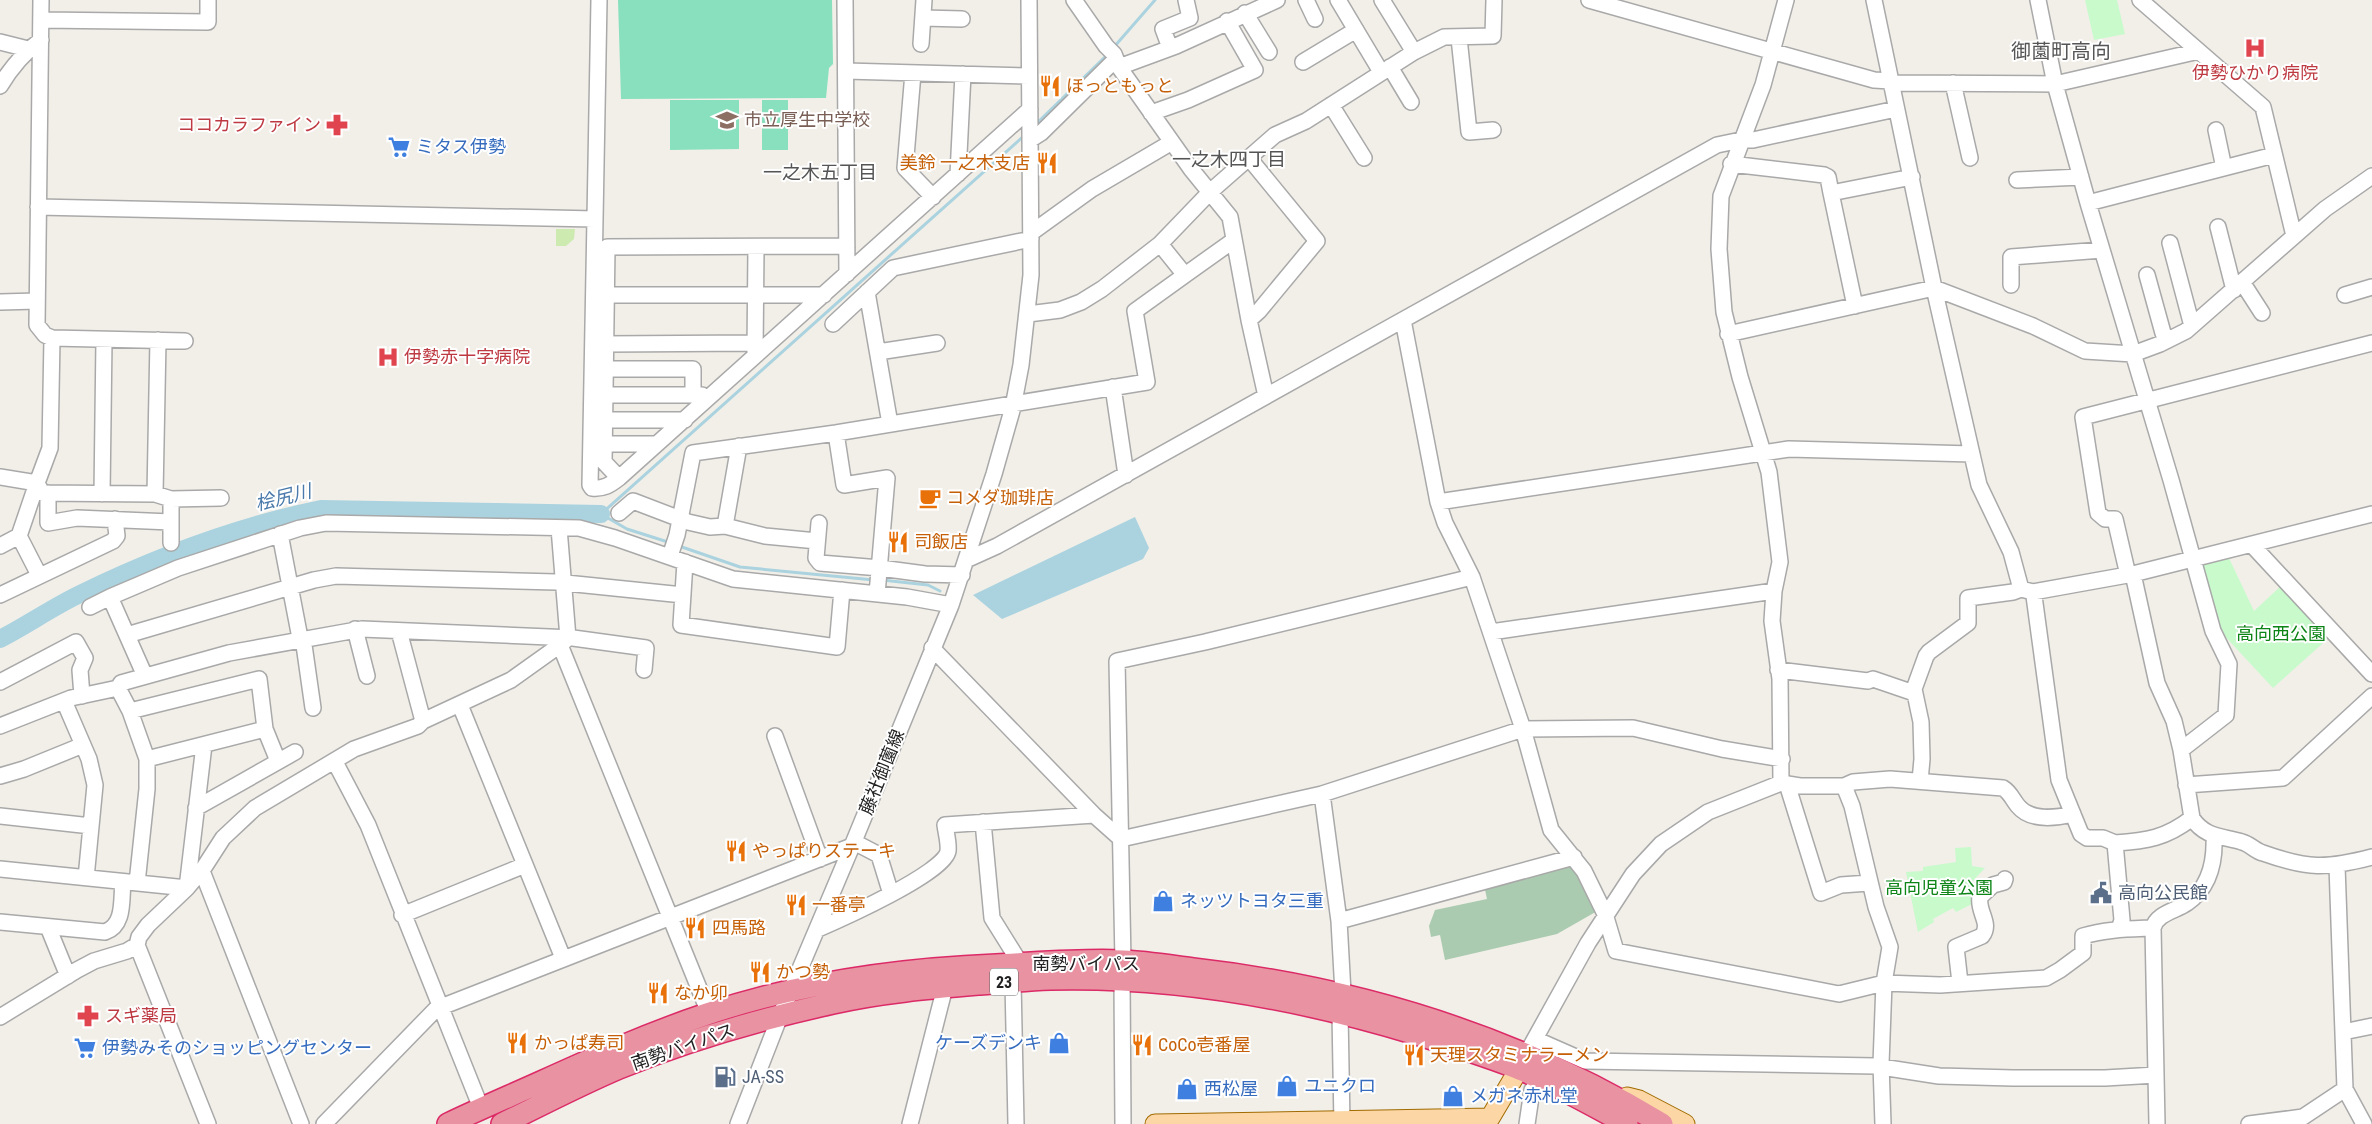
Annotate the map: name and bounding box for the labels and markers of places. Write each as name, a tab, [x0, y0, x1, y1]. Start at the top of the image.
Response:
hospital icon: 伊勢ひかり病院	[2242, 35, 2268, 61]
place label: 伊勢ひかり病院	[2192, 62, 2318, 83]
restaurant icon: ほっともっと	[1037, 73, 1063, 99]
place label: ほっともっと	[1066, 75, 1174, 96]
school or university icon: 市立厚生中学校	[714, 107, 740, 133]
place label: 市立厚生中学校	[744, 109, 870, 130]
pharmacy icon: ココカラファイン	[324, 112, 350, 138]
place label: ココカラファイン	[177, 114, 321, 135]
supermarket icon: ミタス伊勢	[386, 134, 412, 160]
place label: ミタス伊勢	[416, 136, 506, 157]
restaurant icon: 美鈴 一之木支店	[1034, 150, 1060, 176]
place label: 美鈴 一之木支店	[900, 152, 1030, 173]
hospital icon: 伊勢赤十字病院	[375, 344, 401, 370]
place label: 伊勢赤十字病院	[404, 346, 530, 367]
cafe icon: コメダ珈琲店	[917, 485, 943, 511]
place label: コメダ珈琲店	[946, 487, 1054, 508]
restaurant icon: 司飯店	[885, 529, 911, 555]
place label: 司飯店	[914, 531, 968, 552]
restaurant icon: やっぱりステーキ	[723, 838, 749, 864]
place label: やっぱりステーキ	[752, 840, 896, 861]
public building icon: 高向公民館	[2088, 880, 2114, 906]
place label: 高向公民館	[2118, 882, 2208, 903]
shop icon: ネッツトヨタ三重	[1150, 888, 1176, 914]
place label: ネッツトヨタ三重	[1180, 890, 1324, 911]
restaurant icon: 一番亭	[783, 892, 809, 918]
place label: 一番亭	[812, 894, 866, 915]
restaurant icon: 四馬路	[682, 915, 708, 941]
place label: 四馬路	[712, 917, 766, 938]
restaurant icon: かつ勢	[747, 959, 773, 985]
place label: かつ勢	[776, 961, 830, 982]
restaurant icon: なか卯	[645, 980, 671, 1006]
place label: なか卯	[674, 982, 728, 1003]
pharmacy icon: スギ薬局	[75, 1003, 101, 1029]
place label: スギ薬局	[105, 1005, 177, 1026]
restaurant icon: かっぱ寿司	[504, 1030, 530, 1056]
shop icon: ケーズデンキ	[1046, 1030, 1072, 1056]
place label: かっぱ寿司	[534, 1032, 624, 1053]
place label: ケーズデンキ	[935, 1032, 1042, 1053]
restaurant icon: CoCo壱番屋	[1129, 1032, 1155, 1058]
place label: CoCo壱番屋	[1158, 1034, 1250, 1055]
supermarket icon: 伊勢みそのショッピングセンター	[72, 1035, 98, 1061]
place label: 伊勢みそのショッピングセンター	[102, 1037, 372, 1058]
restaurant icon: 天理スタミナラーメン	[1401, 1042, 1427, 1068]
place label: 天理スタミナラーメン	[1430, 1044, 1609, 1065]
fuel station icon: JA-SS	[712, 1064, 738, 1090]
place label: JA-SS	[742, 1066, 784, 1087]
shop icon: ユニクロ	[1274, 1073, 1300, 1099]
place label: ユニクロ	[1304, 1075, 1376, 1096]
shop icon: 西松屋	[1174, 1076, 1200, 1102]
place label: 西松屋	[1204, 1078, 1258, 1099]
shop icon: メガネ赤札堂	[1440, 1083, 1466, 1109]
place label: メガネ赤札堂	[1470, 1085, 1578, 1106]

